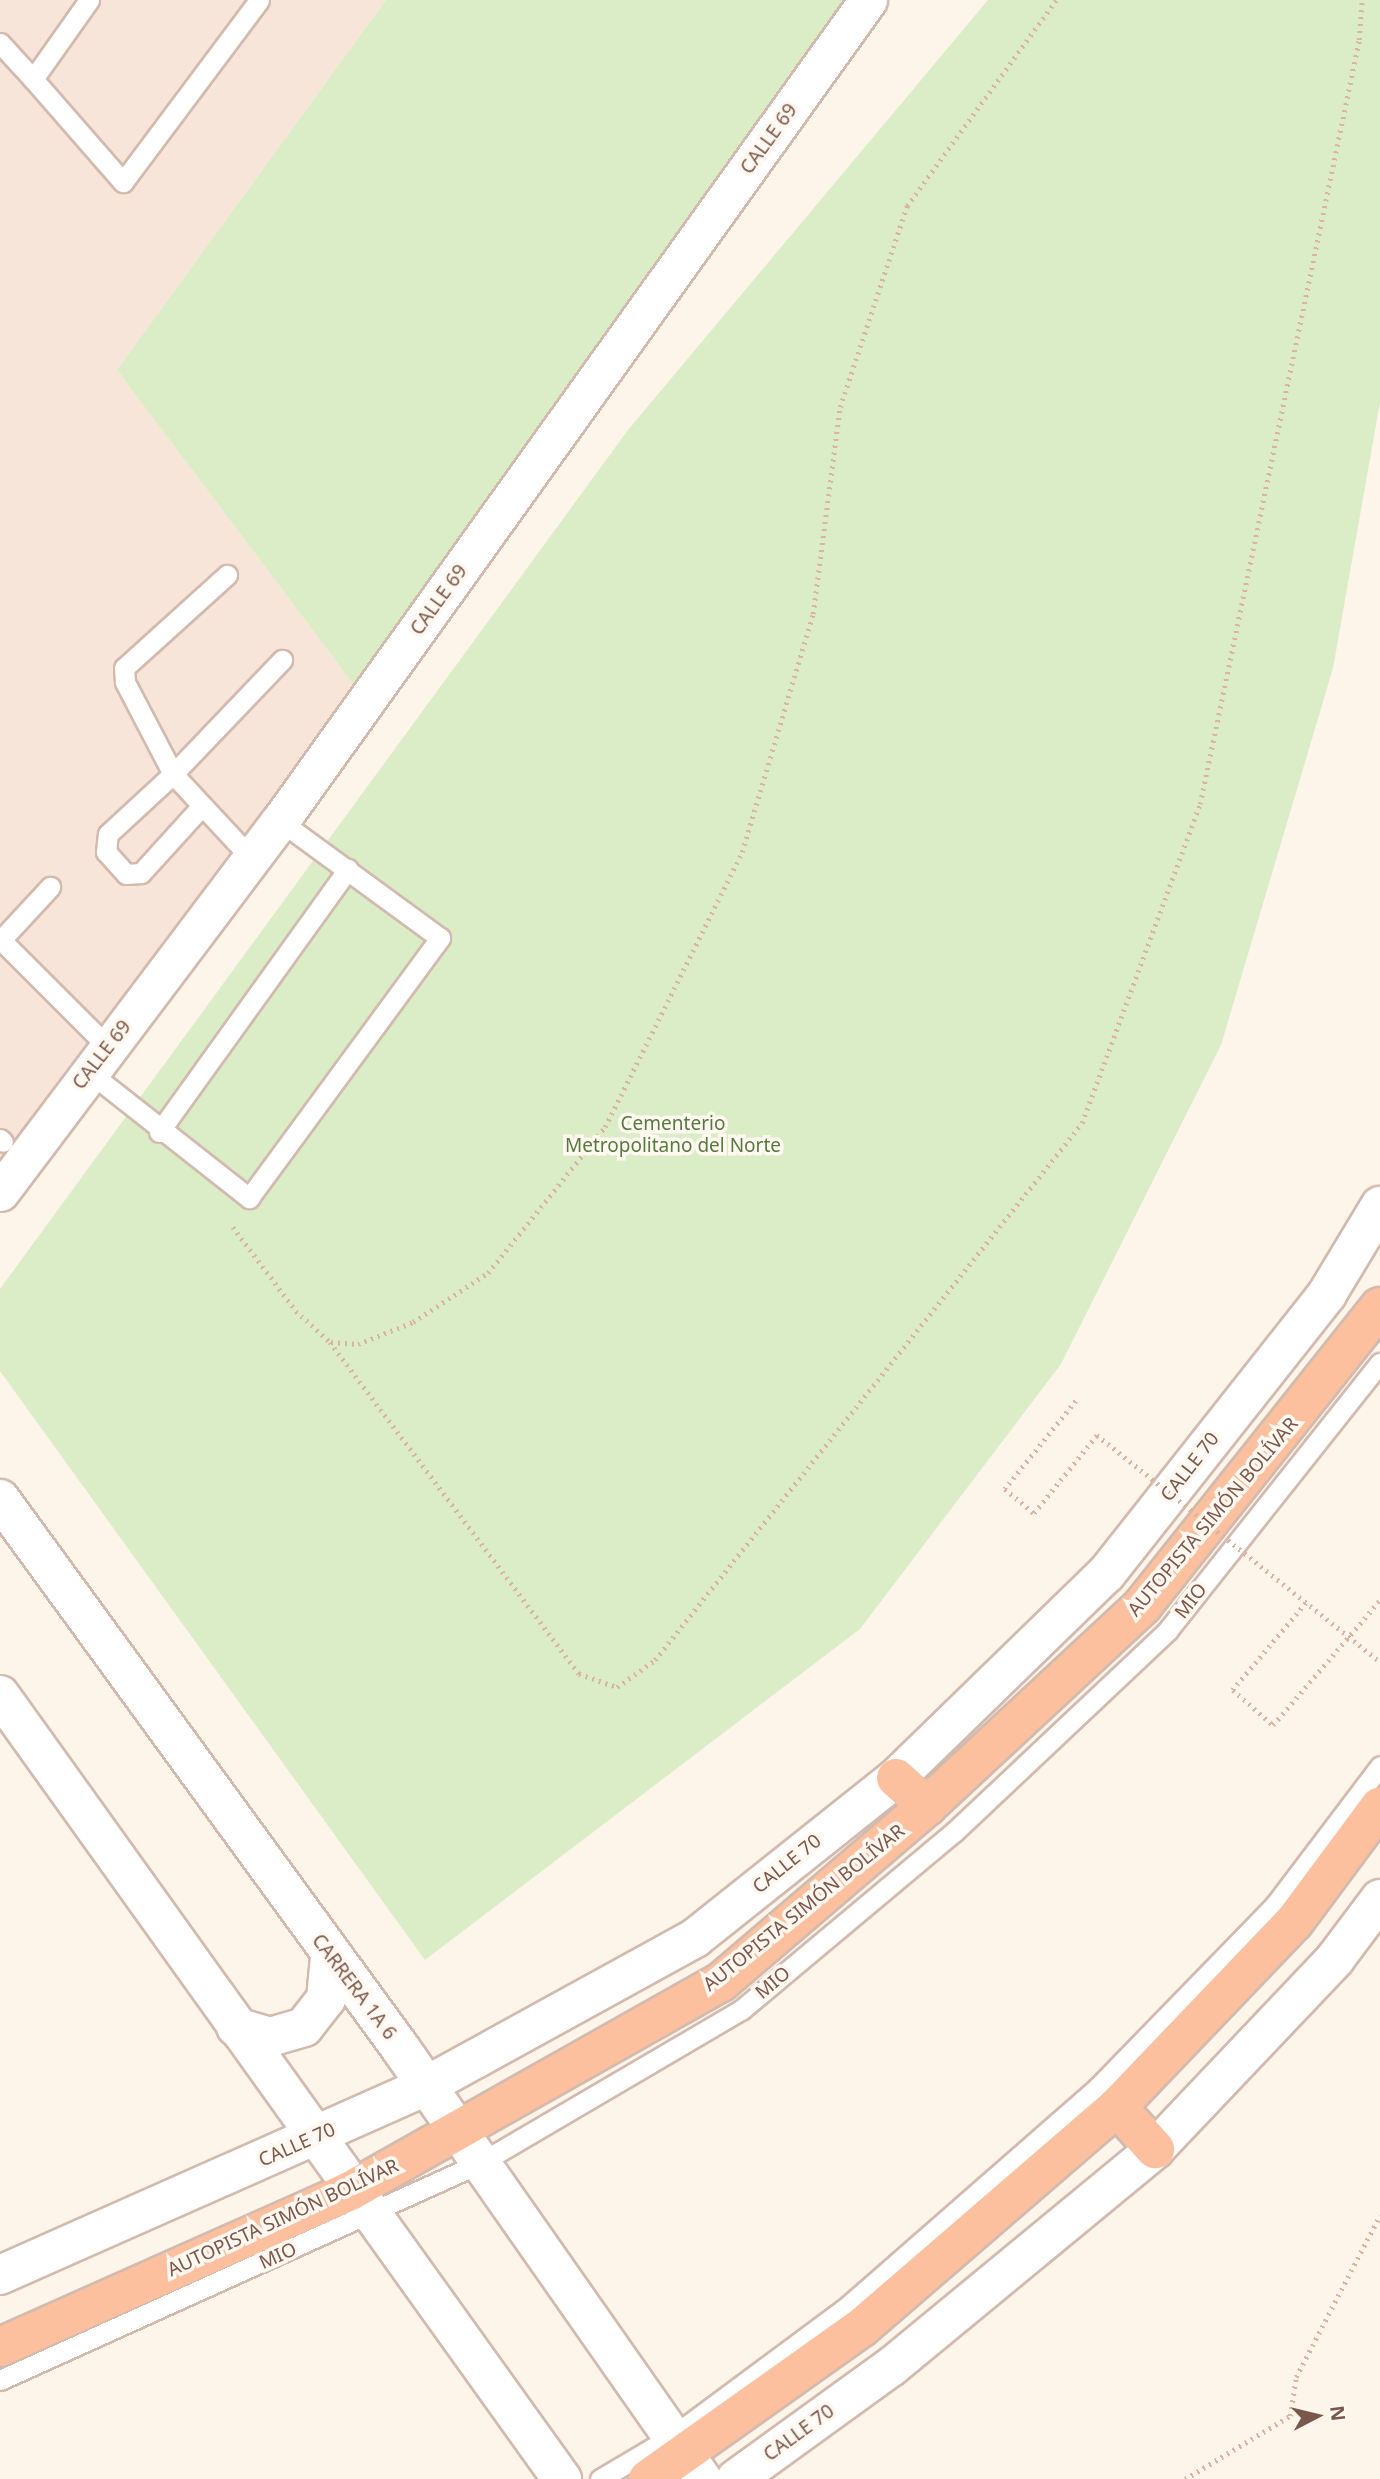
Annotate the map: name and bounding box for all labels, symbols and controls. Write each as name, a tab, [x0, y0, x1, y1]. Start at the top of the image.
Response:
street label: CALLE 69	[736, 99, 802, 179]
street label: CALLE 69	[406, 560, 472, 640]
street label: CALLE 69	[68, 1016, 136, 1094]
park label: Cementerio Metropolitano del Norte	[565, 1113, 781, 1157]
street label: AUTOPISTA SIMÓN BOLÍVAR	[1123, 1413, 1303, 1621]
street label: CALLE 70	[1156, 1428, 1224, 1506]
street label: MIO	[1170, 1579, 1212, 1623]
street label: AUTOPISTA SIMÓN BOLÍVAR	[699, 1820, 909, 1996]
street label: CALLE 70	[748, 1830, 826, 1898]
street label: CARRERA 1A 6	[307, 1930, 401, 2044]
street label: MIO	[751, 1962, 795, 2004]
street label: CALLE 70	[255, 2118, 339, 2172]
street label: AUTOPISTA SIMÓN BOLÍVAR	[164, 2154, 402, 2282]
street label: MIO	[256, 2238, 300, 2274]
north arrow	[1282, 2381, 1352, 2451]
street label: CALLE 70	[759, 2400, 839, 2466]
text: N	[1324, 2404, 1352, 2423]

